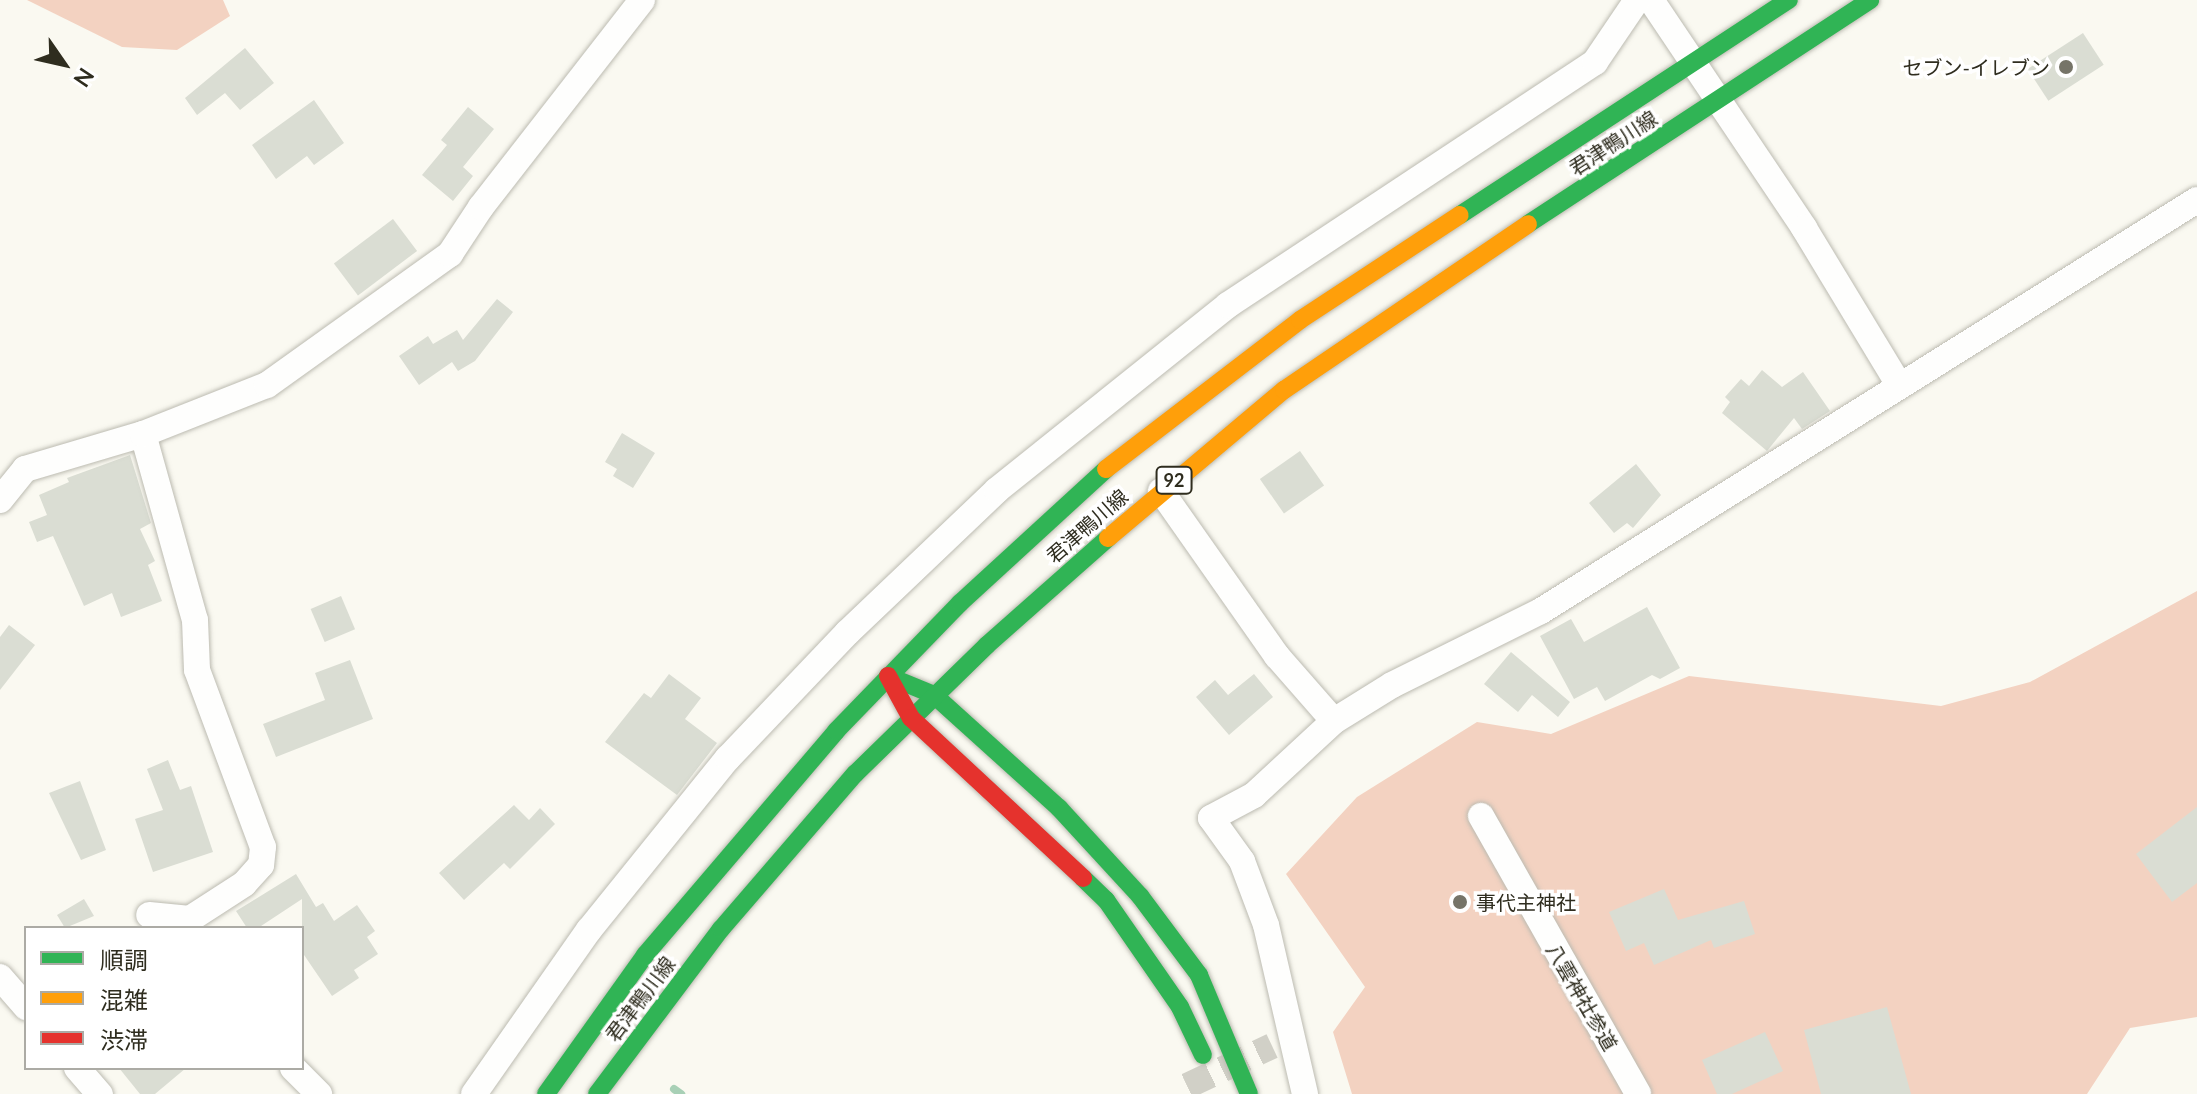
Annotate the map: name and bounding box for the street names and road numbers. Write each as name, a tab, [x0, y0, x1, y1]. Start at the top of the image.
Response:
street label: 君津鴨川線	[1565, 106, 1661, 180]
road number: 92	[1154, 466, 1194, 494]
street label: 君津鴨川線	[1041, 484, 1133, 568]
street label: 八雲神社参道	[1542, 939, 1622, 1055]
street label: 君津鴨川線	[600, 952, 680, 1046]

